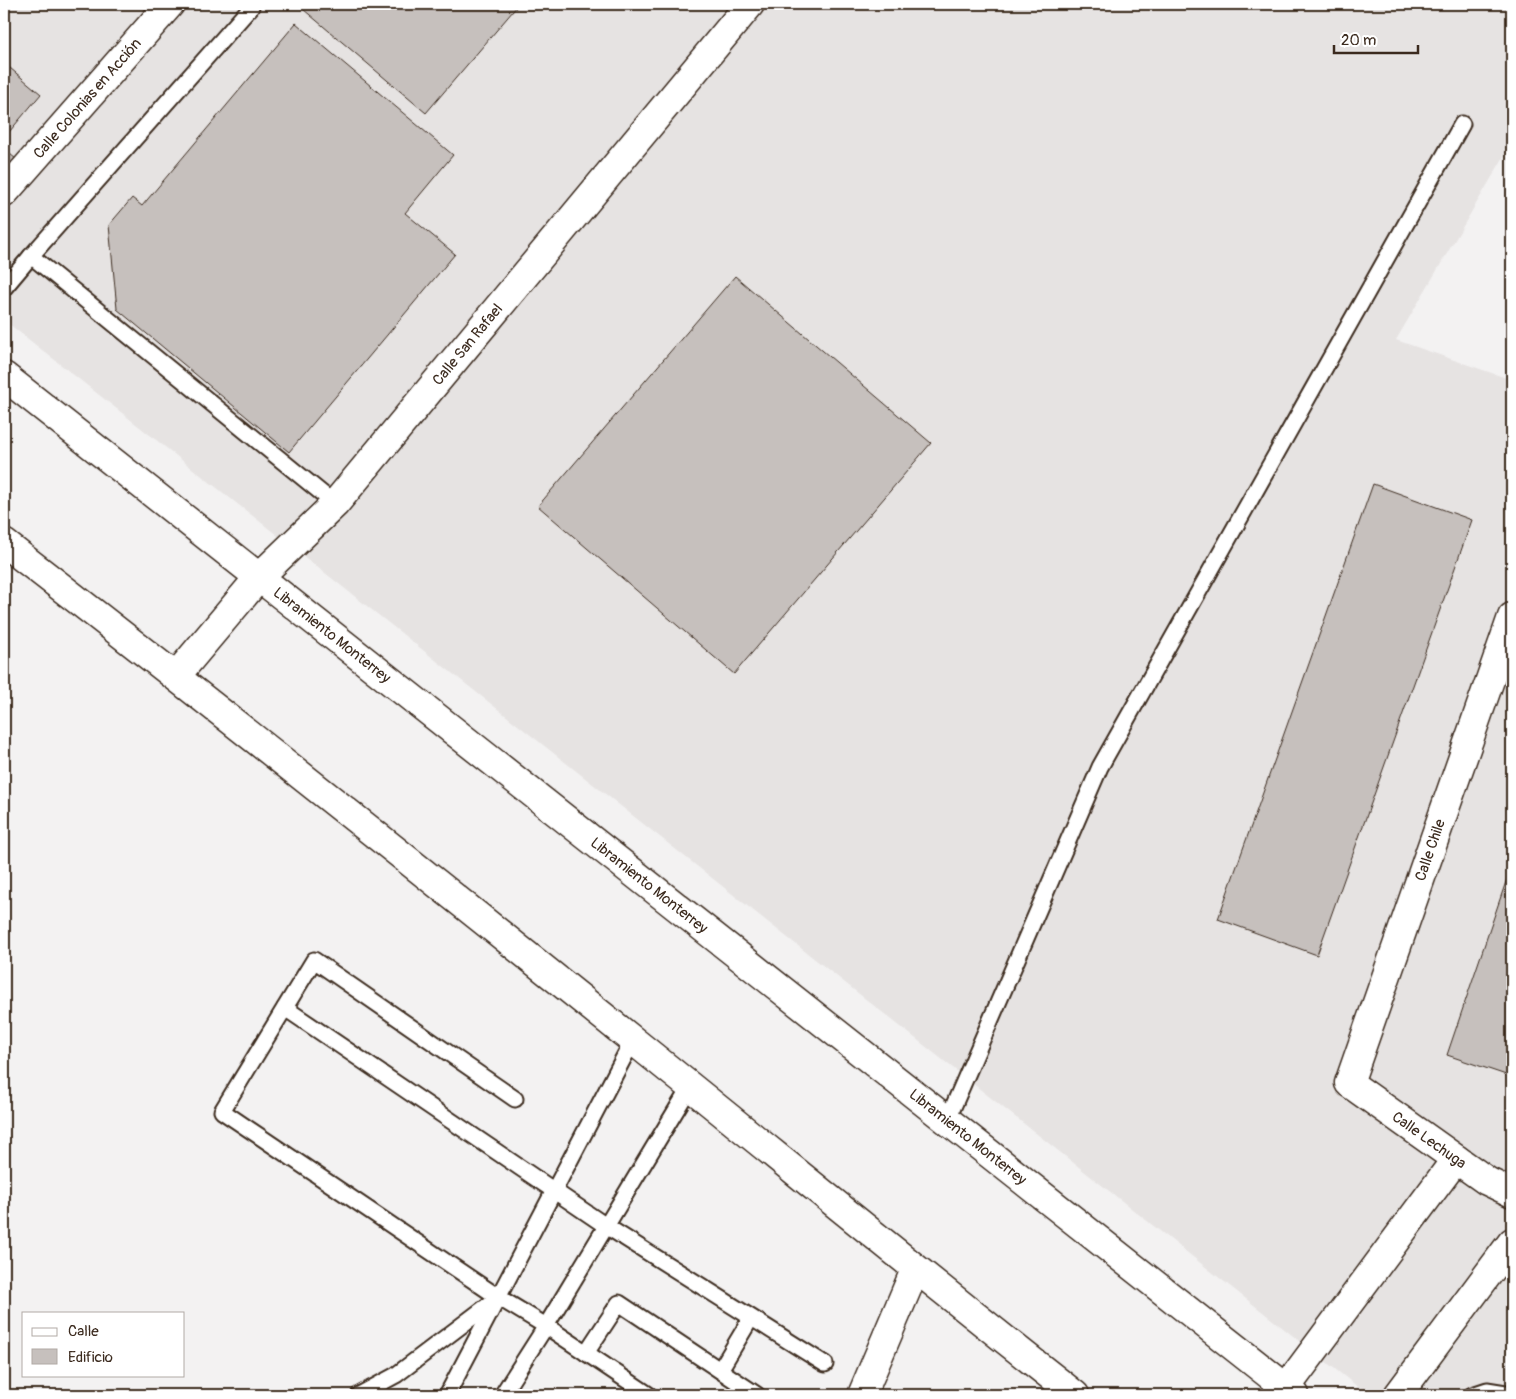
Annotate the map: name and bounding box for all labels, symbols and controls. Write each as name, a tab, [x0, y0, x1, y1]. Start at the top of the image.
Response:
scale bar	[1334, 22, 1417, 54]
text: 20 m	[1341, 31, 1376, 50]
street label: Calle Colonias en Acción	[29, 34, 146, 163]
street label: Calle San Rafael	[429, 300, 507, 389]
street label: Libramiento Monterrey	[269, 583, 395, 688]
street label: Calle Chile	[1411, 816, 1450, 884]
street label: Libramiento Monterrey	[586, 833, 712, 938]
street label: Libramiento Monterrey	[905, 1085, 1031, 1190]
street label: Calle Lechuga	[1388, 1107, 1470, 1173]
legend	[22, 1312, 185, 1376]
text: Calle	[68, 1322, 99, 1341]
text: Edificio	[68, 1348, 113, 1367]

